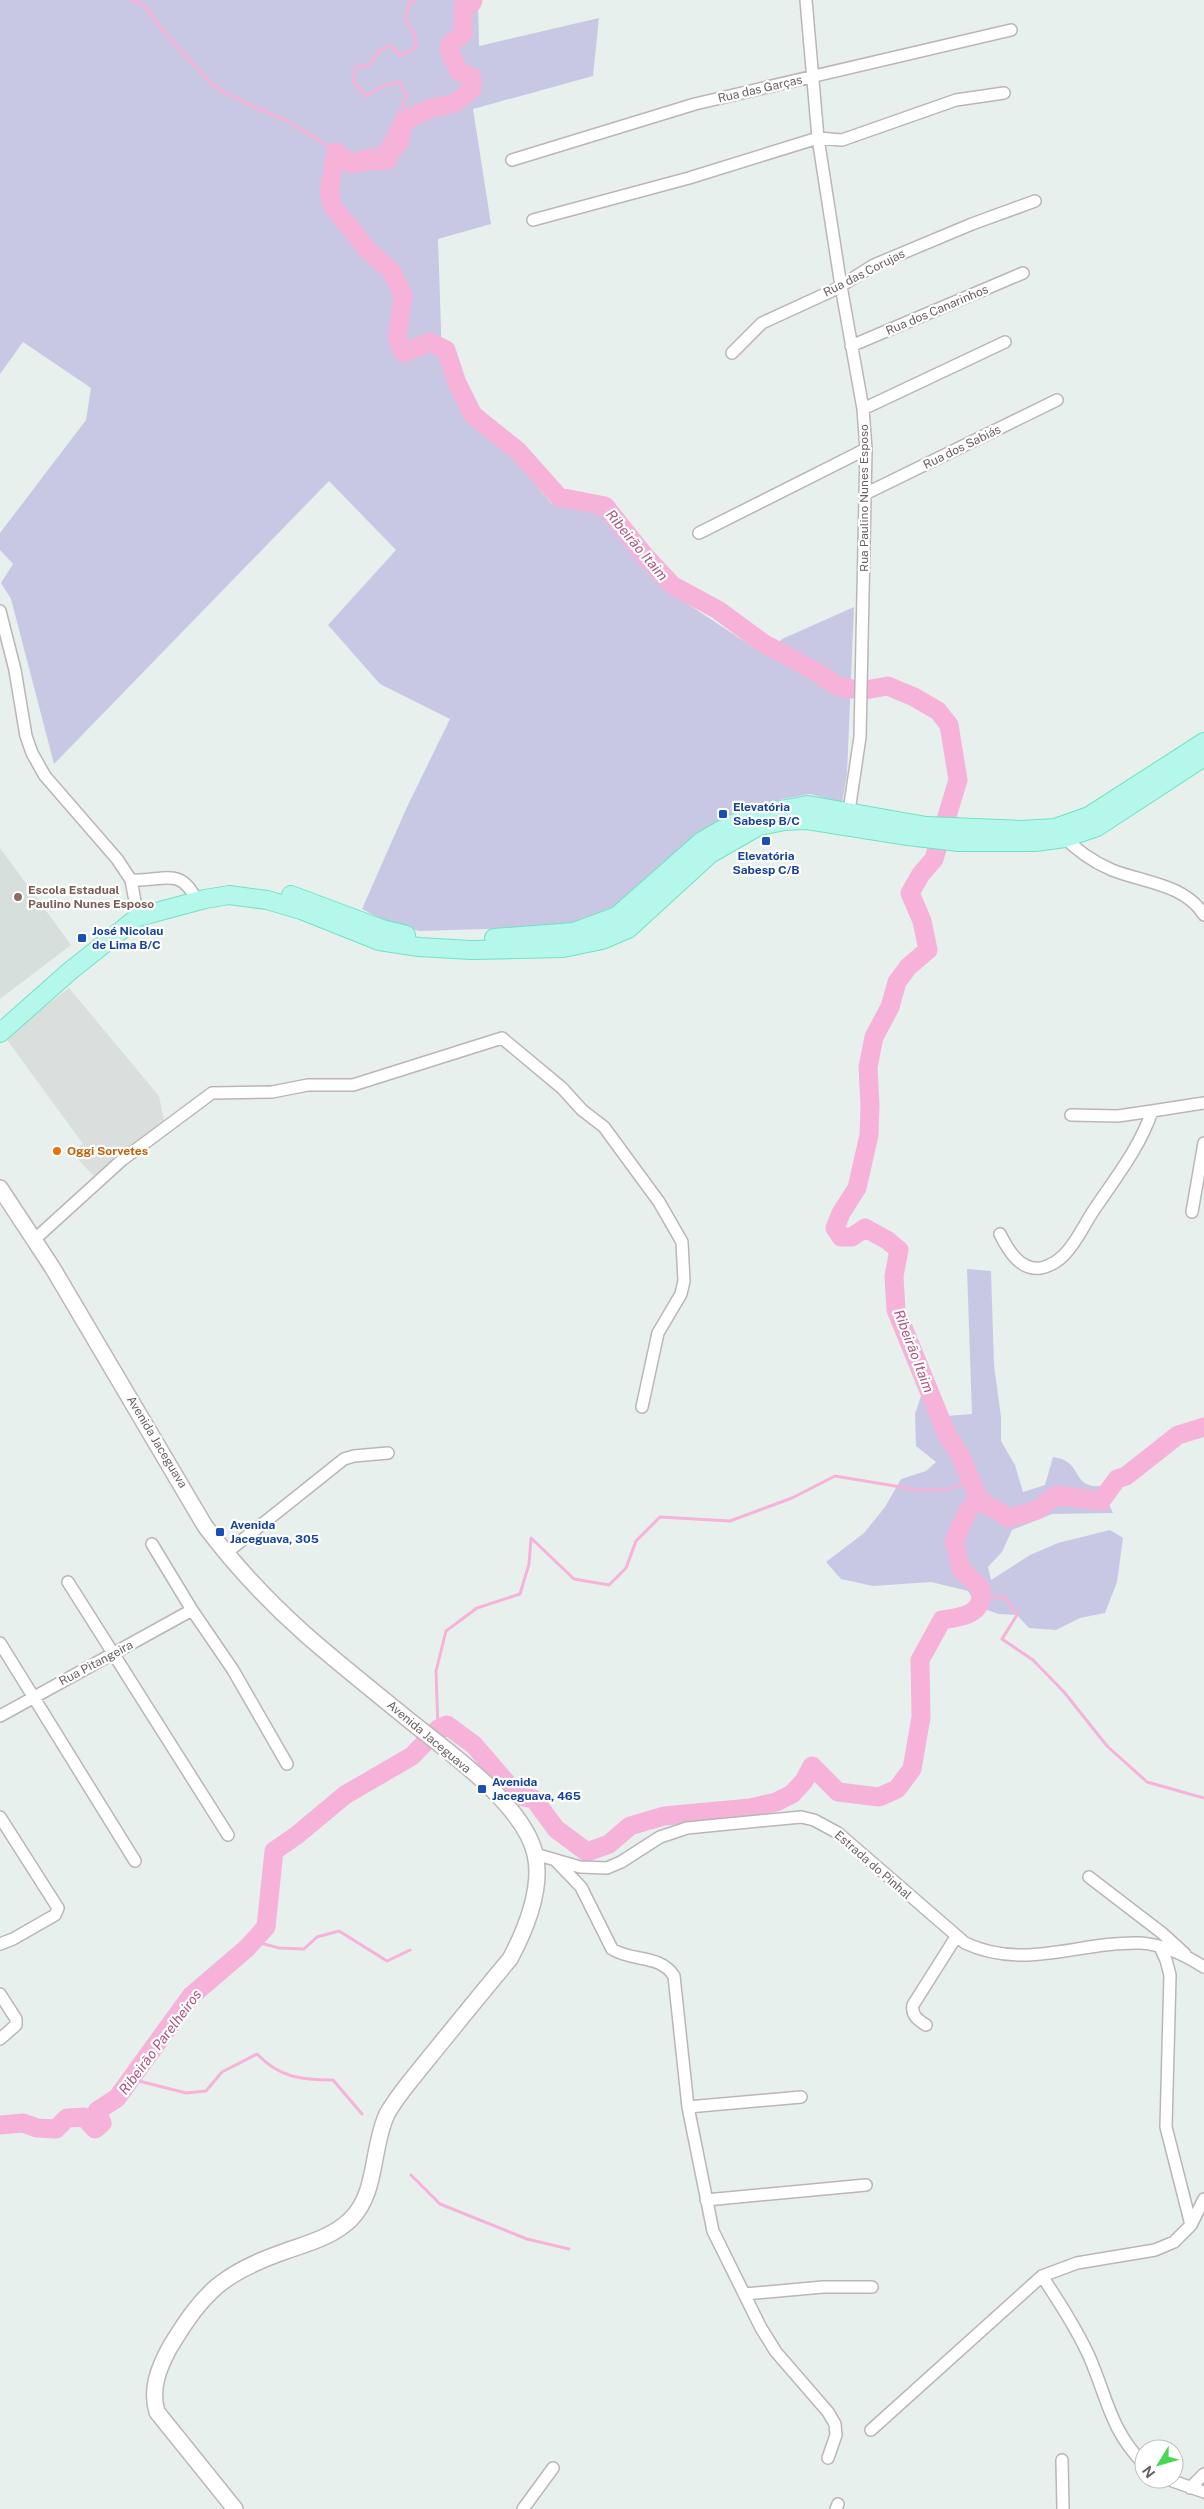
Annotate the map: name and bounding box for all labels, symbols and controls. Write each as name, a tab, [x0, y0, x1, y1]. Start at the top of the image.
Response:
street label: Rua das Garças	[716, 72, 804, 106]
street label: Rua das Corujas	[821, 246, 907, 300]
street label: Rua dos Canarinhos	[884, 282, 990, 338]
street label: Rua dos Sabiás	[921, 422, 1003, 472]
street label: Rua Paulino Nunes Esposo	[857, 424, 871, 572]
water label: Ribeirão Itaim	[603, 506, 671, 584]
place label: Elevatória Sabesp B/C	[733, 800, 800, 828]
marker: Elevatória Sabesp B/C	[717, 808, 729, 820]
marker: Elevatória Sabesp C/B	[760, 835, 772, 847]
place label: Elevatória Sabesp C/B	[733, 849, 799, 877]
place label: Escola Estadual Paulino Nunes Esposo	[28, 883, 154, 911]
marker: Escola Estadual Paulino Nunes Esposo	[12, 891, 24, 903]
place label: José Nicolau de Lima B/C	[92, 924, 164, 952]
marker: José Nicolau de Lima B/C	[76, 932, 88, 944]
place label: Oggi Sorvetes	[67, 1144, 148, 1158]
marker: Oggi Sorvetes	[51, 1145, 63, 1157]
water label: Ribeirão Itaim	[891, 1307, 937, 1395]
street label: Avenida Jaceguava	[124, 1393, 190, 1491]
place label: Avenida Jaceguava, 305	[230, 1518, 319, 1546]
marker: Avenida Jaceguava, 305	[214, 1526, 226, 1538]
street label: Rua Pitangeira	[57, 1638, 135, 1688]
street label: Avenida Jaceguava	[384, 1698, 474, 1776]
place label: Avenida Jaceguava, 465	[492, 1775, 581, 1803]
marker: Avenida Jaceguava, 465	[476, 1783, 488, 1795]
street label: Estrada do Pinhal	[832, 1828, 915, 1902]
water label: Ribeirão Parelheiros	[115, 1986, 205, 2097]
north arrow	[1134, 2439, 1184, 2489]
text: N	[1139, 2463, 1158, 2481]

